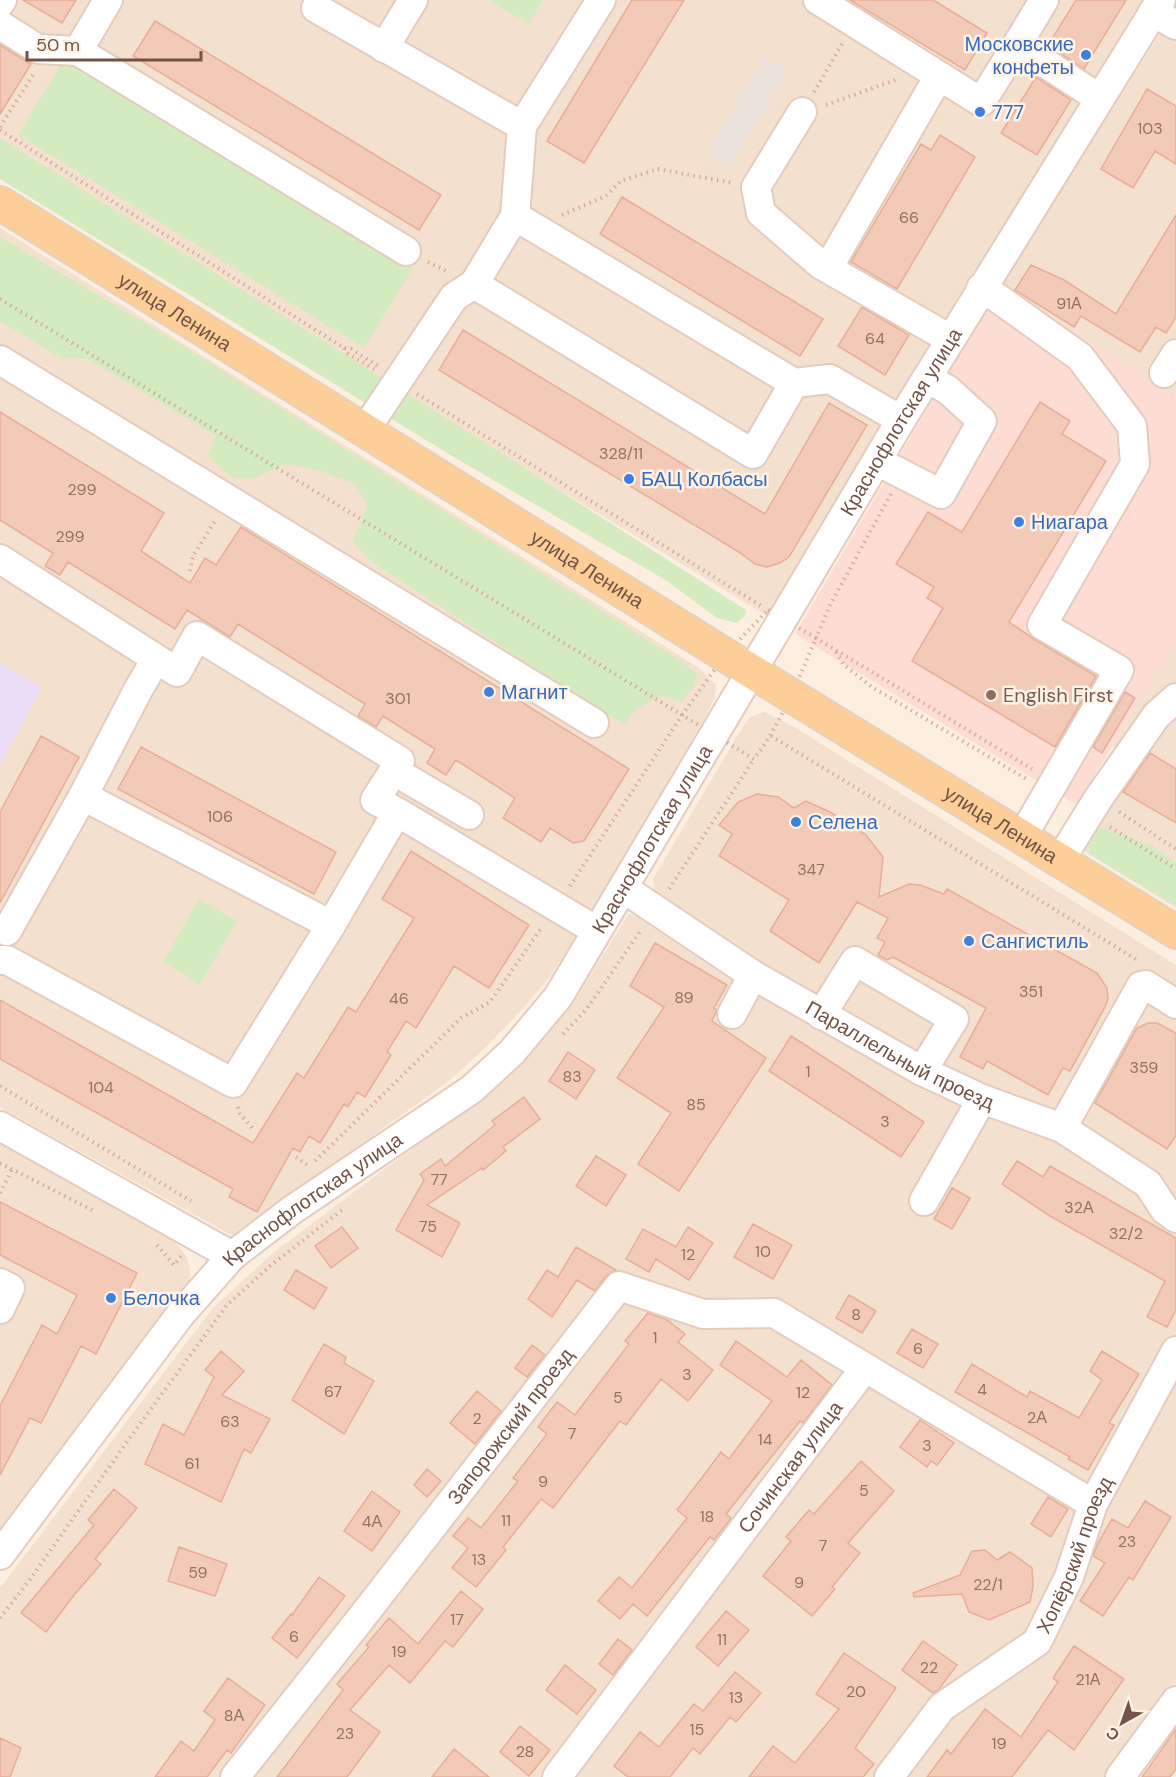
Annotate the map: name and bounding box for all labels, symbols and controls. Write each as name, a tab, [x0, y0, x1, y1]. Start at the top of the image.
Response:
scale bar	[27, 24, 201, 62]
place label: Московские конфеты	[964, 31, 1074, 80]
text: 50 m	[36, 33, 80, 57]
marker: Московские конфеты	[1079, 48, 1093, 62]
place label: 777	[992, 99, 1024, 125]
marker: 777	[973, 105, 987, 119]
house number: 103	[1137, 118, 1163, 139]
house number: 66	[899, 207, 919, 228]
street label: улица Ленина	[113, 267, 237, 358]
house number: 91А	[1056, 293, 1082, 314]
street label: Краснофлотская улица	[834, 322, 968, 520]
house number: 64	[865, 328, 885, 349]
house number: 328/11	[599, 443, 643, 464]
place label: БАЦ Колбасы	[641, 466, 768, 492]
marker: БАЦ Колбасы	[622, 472, 636, 486]
house number: 299	[67, 479, 97, 500]
place label: Ниагара	[1031, 509, 1109, 535]
marker: Ниагара	[1012, 515, 1026, 529]
street label: улица Ленина	[526, 524, 650, 615]
house number: 299	[55, 526, 85, 547]
place label: Магнит	[501, 679, 568, 705]
place label: English First	[1003, 682, 1114, 708]
marker: Магнит	[482, 685, 496, 699]
house number: 301	[385, 688, 411, 709]
marker: English First	[984, 688, 998, 702]
street label: Краснофлотская улица	[586, 739, 718, 938]
street label: улица Ленина	[939, 780, 1063, 870]
house number: 106	[207, 806, 233, 827]
place label: Селена	[808, 809, 879, 835]
marker: Селена	[789, 815, 803, 829]
house number: 347	[797, 859, 825, 880]
place label: Сангистиль	[981, 928, 1089, 954]
marker: Сангистиль	[962, 934, 976, 948]
house number: 351	[1019, 981, 1043, 1002]
house number: 89	[674, 987, 694, 1008]
house number: 46	[389, 988, 409, 1009]
street label: Параллельный проезд	[801, 995, 998, 1115]
house number: 359	[1130, 1057, 1158, 1078]
house number: 1	[806, 1061, 811, 1082]
house number: 83	[562, 1066, 582, 1087]
house number: 104	[88, 1077, 114, 1098]
house number: 85	[686, 1094, 706, 1115]
house number: 3	[880, 1111, 890, 1132]
street label: Краснофлотская улица	[216, 1126, 408, 1272]
house number: 77	[430, 1169, 448, 1190]
house number: 32А	[1064, 1197, 1094, 1218]
house number: 75	[419, 1216, 437, 1237]
house number: 32/2	[1109, 1223, 1143, 1244]
house number: 10	[755, 1241, 771, 1262]
house number: 12	[681, 1244, 695, 1265]
place label: Белочка	[123, 1285, 201, 1311]
marker: Белочка	[104, 1291, 118, 1305]
house number: 8	[851, 1304, 861, 1325]
house number: 1	[653, 1327, 658, 1348]
house number: 6	[913, 1338, 923, 1359]
street label: Запорожский проезд	[441, 1342, 579, 1510]
house number: 3	[682, 1364, 692, 1385]
house number: 4	[977, 1379, 987, 1400]
house number: 67	[324, 1381, 342, 1402]
house number: 12	[796, 1382, 810, 1403]
house number: 5	[613, 1387, 623, 1408]
street label: Сочинская улица	[732, 1395, 849, 1538]
house number: 2А	[1027, 1407, 1047, 1428]
house number: 2	[472, 1408, 482, 1429]
house number: 63	[220, 1411, 240, 1432]
house number: 7	[568, 1423, 576, 1444]
house number: 14	[758, 1429, 773, 1450]
house number: 3	[922, 1435, 932, 1456]
house number: 61	[184, 1453, 200, 1474]
house number: 9	[538, 1471, 548, 1492]
street label: Хопёрский проезд	[1030, 1471, 1119, 1638]
house number: 5	[859, 1480, 869, 1501]
house number: 18	[700, 1506, 714, 1527]
house number: 11	[501, 1510, 511, 1531]
house number: 4А	[362, 1511, 383, 1532]
house number: 23	[1118, 1531, 1136, 1552]
house number: 7	[819, 1535, 827, 1556]
house number: 13	[472, 1549, 486, 1570]
house number: 59	[188, 1562, 208, 1583]
house number: 9	[794, 1572, 804, 1593]
house number: 22/1	[973, 1574, 1003, 1595]
house number: 17	[450, 1609, 464, 1630]
house number: 6	[289, 1626, 299, 1647]
house number: 11	[717, 1629, 727, 1650]
house number: 19	[391, 1641, 407, 1662]
house number: 22	[920, 1657, 938, 1678]
house number: 21А	[1076, 1669, 1101, 1690]
house number: 20	[846, 1681, 866, 1702]
house number: 13	[729, 1687, 743, 1708]
north arrow	[1092, 1693, 1152, 1753]
house number: 8А	[224, 1705, 245, 1726]
house number: 15	[690, 1719, 704, 1740]
text: С	[1101, 1722, 1124, 1746]
house number: 23	[336, 1723, 354, 1744]
house number: 19	[991, 1733, 1007, 1754]
house number: 28	[516, 1741, 534, 1762]

